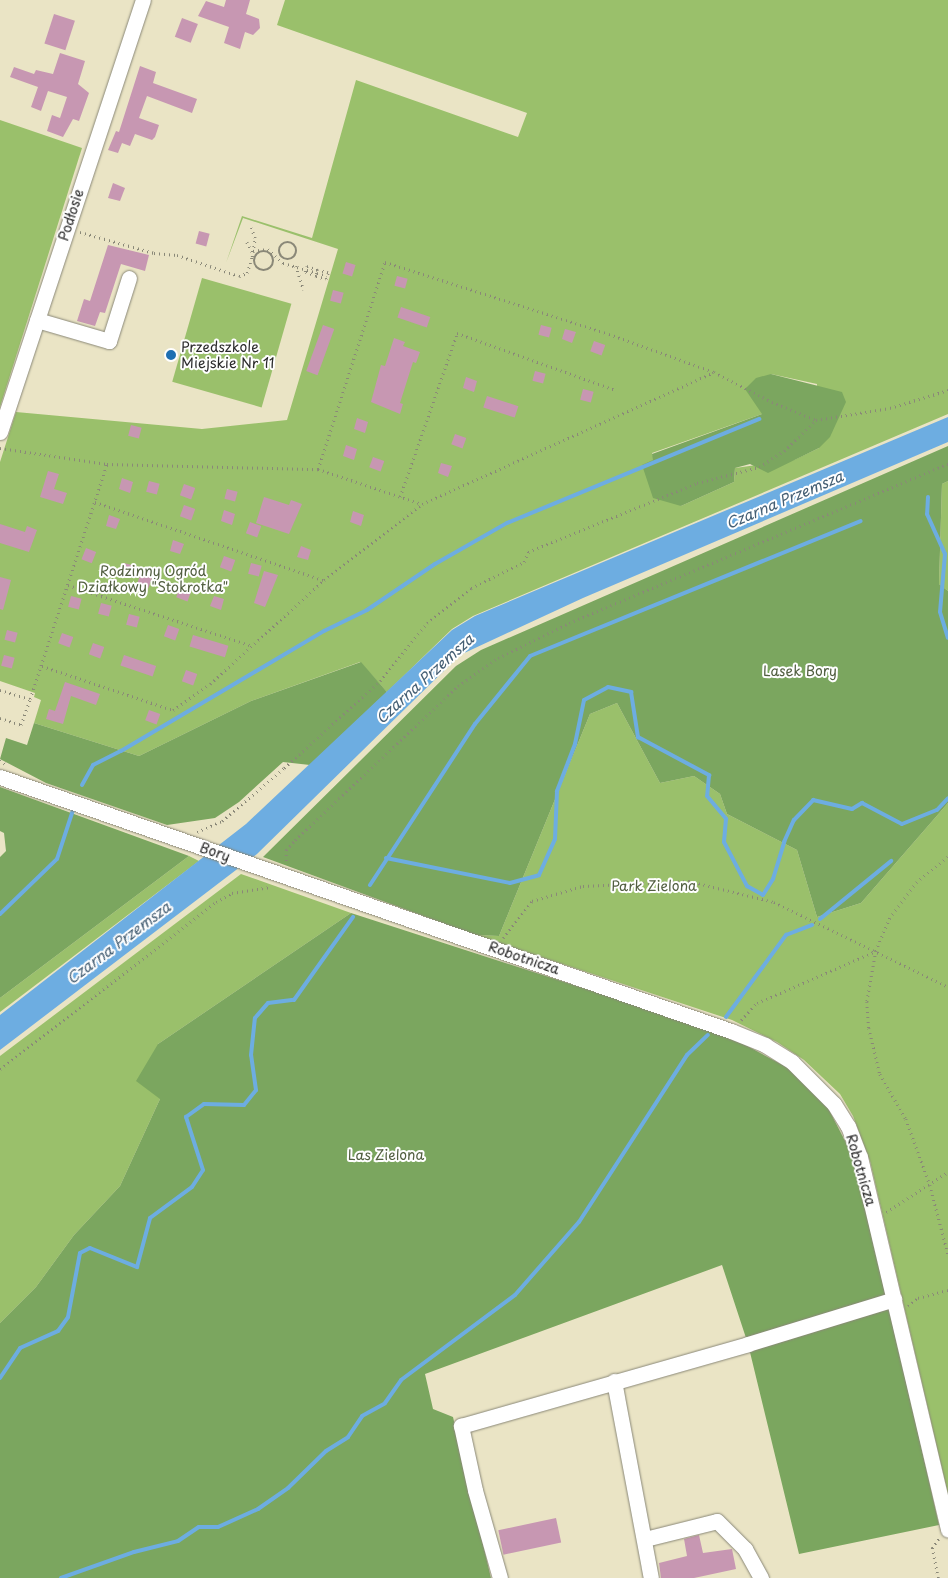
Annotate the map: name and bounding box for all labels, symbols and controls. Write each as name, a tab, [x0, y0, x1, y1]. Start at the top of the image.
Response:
street label: Podłosie	[55, 187, 87, 243]
place label: Przedszkole Miejskie Nr 11	[181, 339, 274, 372]
marker: Przedszkole Miejskie Nr 11	[165, 349, 177, 361]
water label: Czarna Przemsza	[723, 466, 845, 532]
park label: Rodzinny Ogród Działkowy "Stokrotka"	[78, 563, 228, 596]
water label: Czarna Przemsza	[371, 629, 477, 727]
park label: Lasek Bory	[763, 663, 837, 679]
street label: Bory	[197, 839, 233, 865]
park label: Park Zielona	[611, 878, 697, 894]
water label: Czarna Przemsza	[62, 897, 174, 987]
street label: Robotnicza	[486, 938, 562, 978]
street label: Robotnicza	[843, 1132, 879, 1208]
park label: Las Zielona	[347, 1147, 425, 1163]

